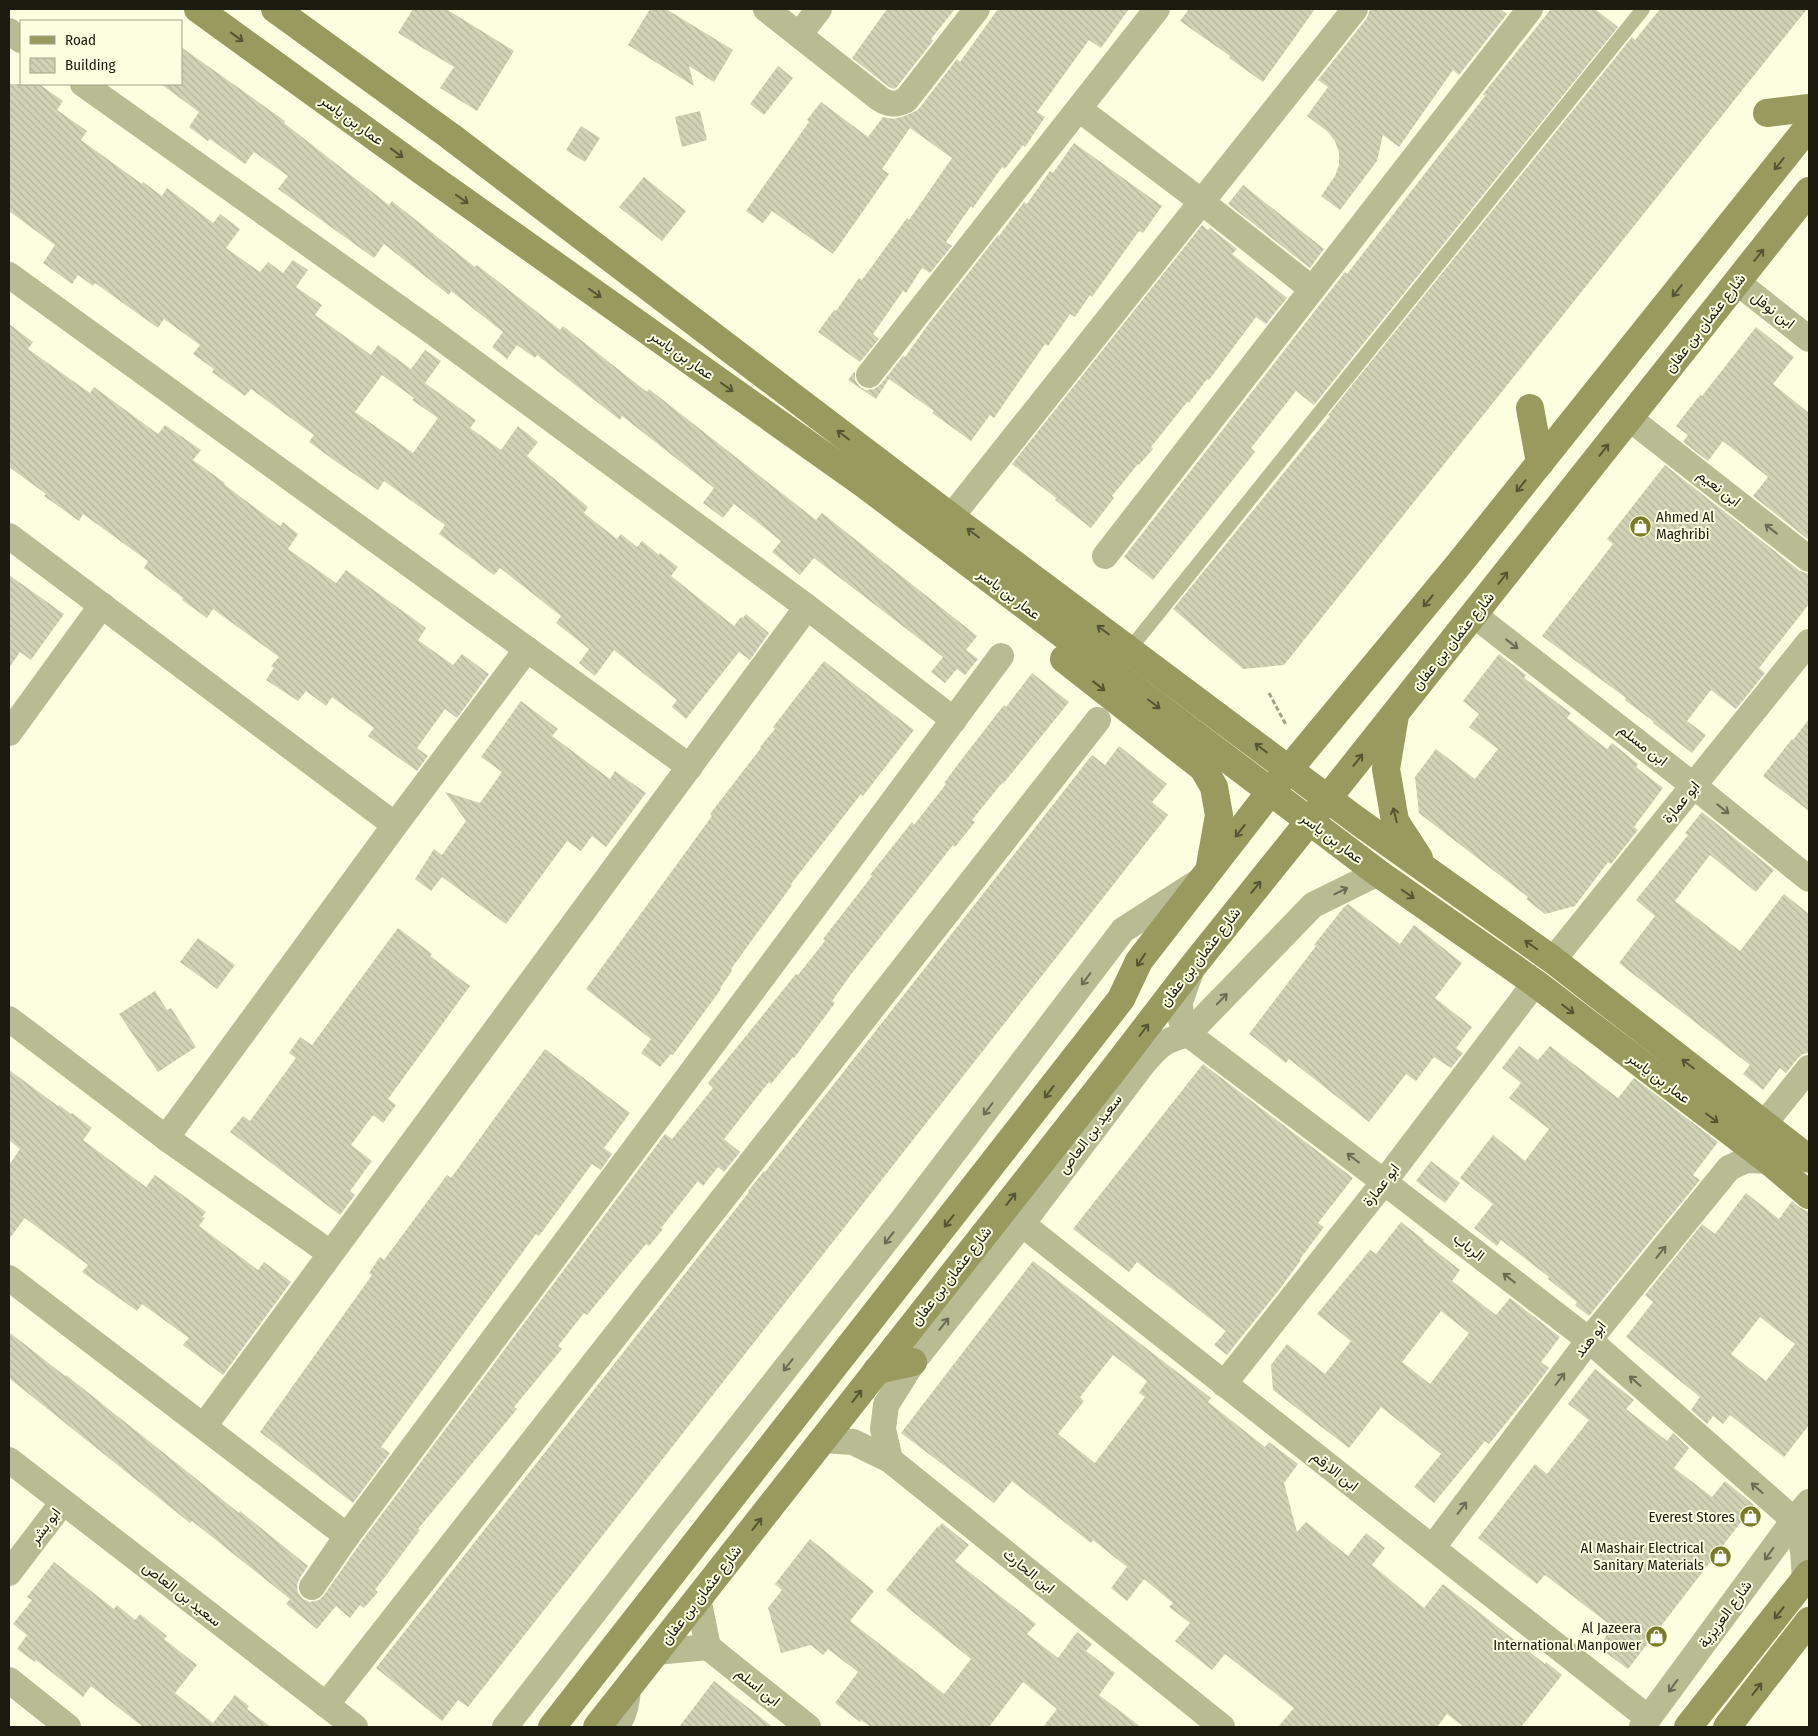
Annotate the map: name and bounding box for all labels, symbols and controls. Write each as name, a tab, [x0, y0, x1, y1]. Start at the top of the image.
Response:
legend	[20, 20, 182, 85]
text: Road	[65, 31, 96, 49]
one-way arrow	[230, 32, 244, 42]
text: Building	[65, 56, 116, 74]
street label: عمار بن ياسر	[315, 90, 387, 150]
one-way arrow	[390, 148, 404, 158]
one-way arrow	[1773, 158, 1784, 171]
one-way arrow	[455, 194, 469, 204]
one-way arrow	[1754, 248, 1765, 261]
street label: شارع عثمان بن عفان	[1661, 270, 1751, 378]
one-way arrow	[1672, 284, 1683, 297]
street label: ابن نوفل	[1747, 287, 1798, 333]
one-way arrow	[587, 288, 601, 298]
street label: عمار بن ياسر	[645, 326, 718, 385]
one-way arrow	[720, 382, 734, 392]
one-way arrow	[836, 430, 850, 440]
one-way arrow	[1598, 444, 1609, 457]
street label: ابن نعيم	[1693, 465, 1744, 511]
one-way arrow	[1515, 479, 1526, 492]
place label: Ahmed Al Maghribi	[1656, 508, 1714, 543]
shop icon: Ahmed Al Maghribi	[1628, 514, 1652, 538]
one-way arrow	[1765, 523, 1778, 534]
one-way arrow	[966, 528, 980, 538]
street label: عمار بن ياسر	[973, 564, 1044, 624]
one-way arrow	[1498, 571, 1508, 585]
street label: شارع عثمان بن عفان	[1408, 588, 1500, 695]
one-way arrow	[1422, 595, 1433, 608]
one-way arrow	[1097, 625, 1110, 636]
one-way arrow	[1506, 639, 1519, 650]
one-way arrow	[1092, 681, 1105, 692]
one-way arrow	[1147, 699, 1161, 709]
street label: ابن مسلم	[1614, 720, 1671, 770]
one-way arrow	[1254, 743, 1268, 753]
one-way arrow	[1353, 754, 1364, 767]
street label: ابو عمارة	[1658, 777, 1704, 827]
one-way arrow	[1717, 804, 1730, 815]
street label: عمار بن ياسر	[1296, 808, 1367, 868]
one-way arrow	[1390, 808, 1399, 824]
one-way arrow	[1234, 824, 1245, 837]
one-way arrow	[1251, 880, 1262, 893]
one-way arrow	[1333, 886, 1348, 895]
one-way arrow	[1401, 889, 1415, 899]
street label: شارع عثمان بن عفان	[1156, 904, 1246, 1012]
one-way arrow	[1524, 940, 1538, 950]
one-way arrow	[1136, 952, 1146, 966]
one-way arrow	[1080, 972, 1091, 985]
one-way arrow	[1215, 994, 1227, 1006]
one-way arrow	[1561, 1003, 1574, 1014]
one-way arrow	[1139, 1023, 1149, 1037]
street label: عمار بن ياسر	[1623, 1048, 1694, 1108]
one-way arrow	[1682, 1059, 1695, 1070]
one-way arrow	[1043, 1085, 1054, 1098]
street label: سعيد بن العاص	[1054, 1090, 1127, 1178]
one-way arrow	[982, 1102, 993, 1115]
one-way arrow	[1705, 1112, 1718, 1123]
one-way arrow	[1347, 1152, 1360, 1163]
street label: ابو عمارة	[1359, 1160, 1403, 1210]
one-way arrow	[1006, 1193, 1017, 1206]
one-way arrow	[944, 1214, 954, 1228]
street label: شارع عثمان بن عفان	[907, 1223, 997, 1331]
street label: الرباب	[1450, 1229, 1488, 1265]
one-way arrow	[883, 1231, 894, 1244]
one-way arrow	[1656, 1245, 1667, 1258]
one-way arrow	[1503, 1273, 1516, 1284]
street label: ابو هند	[1570, 1317, 1610, 1361]
one-way arrow	[938, 1318, 949, 1331]
one-way arrow	[783, 1358, 794, 1371]
one-way arrow	[1555, 1372, 1565, 1386]
one-way arrow	[1629, 1375, 1642, 1386]
one-way arrow	[852, 1389, 862, 1403]
street label: ابن الارقم	[1307, 1447, 1362, 1496]
one-way arrow	[1751, 1482, 1764, 1493]
one-way arrow	[1457, 1501, 1467, 1515]
street label: ابو بشر	[25, 1504, 65, 1549]
shop icon: Everest Stores	[1739, 1505, 1763, 1529]
place label: Everest Stores	[1649, 1508, 1735, 1526]
one-way arrow	[751, 1518, 762, 1531]
place label: Al Mashair Electrical Sanitary Materials	[1581, 1539, 1704, 1574]
street label: شارع عثمان بن عفان	[657, 1542, 747, 1650]
street label: ابن الحارث	[999, 1545, 1058, 1598]
shop icon: Al Mashair Electrical Sanitary Materials	[1708, 1545, 1732, 1569]
one-way arrow	[1763, 1547, 1774, 1561]
street label: سعيد بن العاص	[138, 1558, 225, 1631]
street label: شارع العزيزية	[1694, 1576, 1757, 1653]
one-way arrow	[1774, 1606, 1785, 1619]
place label: Al Jazeera International Manpower	[1493, 1619, 1642, 1654]
shop icon: Al Jazeera International Manpower	[1645, 1625, 1669, 1649]
street label: ابن اسلم	[732, 1664, 784, 1711]
one-way arrow	[1667, 1678, 1678, 1692]
one-way arrow	[1752, 1682, 1762, 1696]

